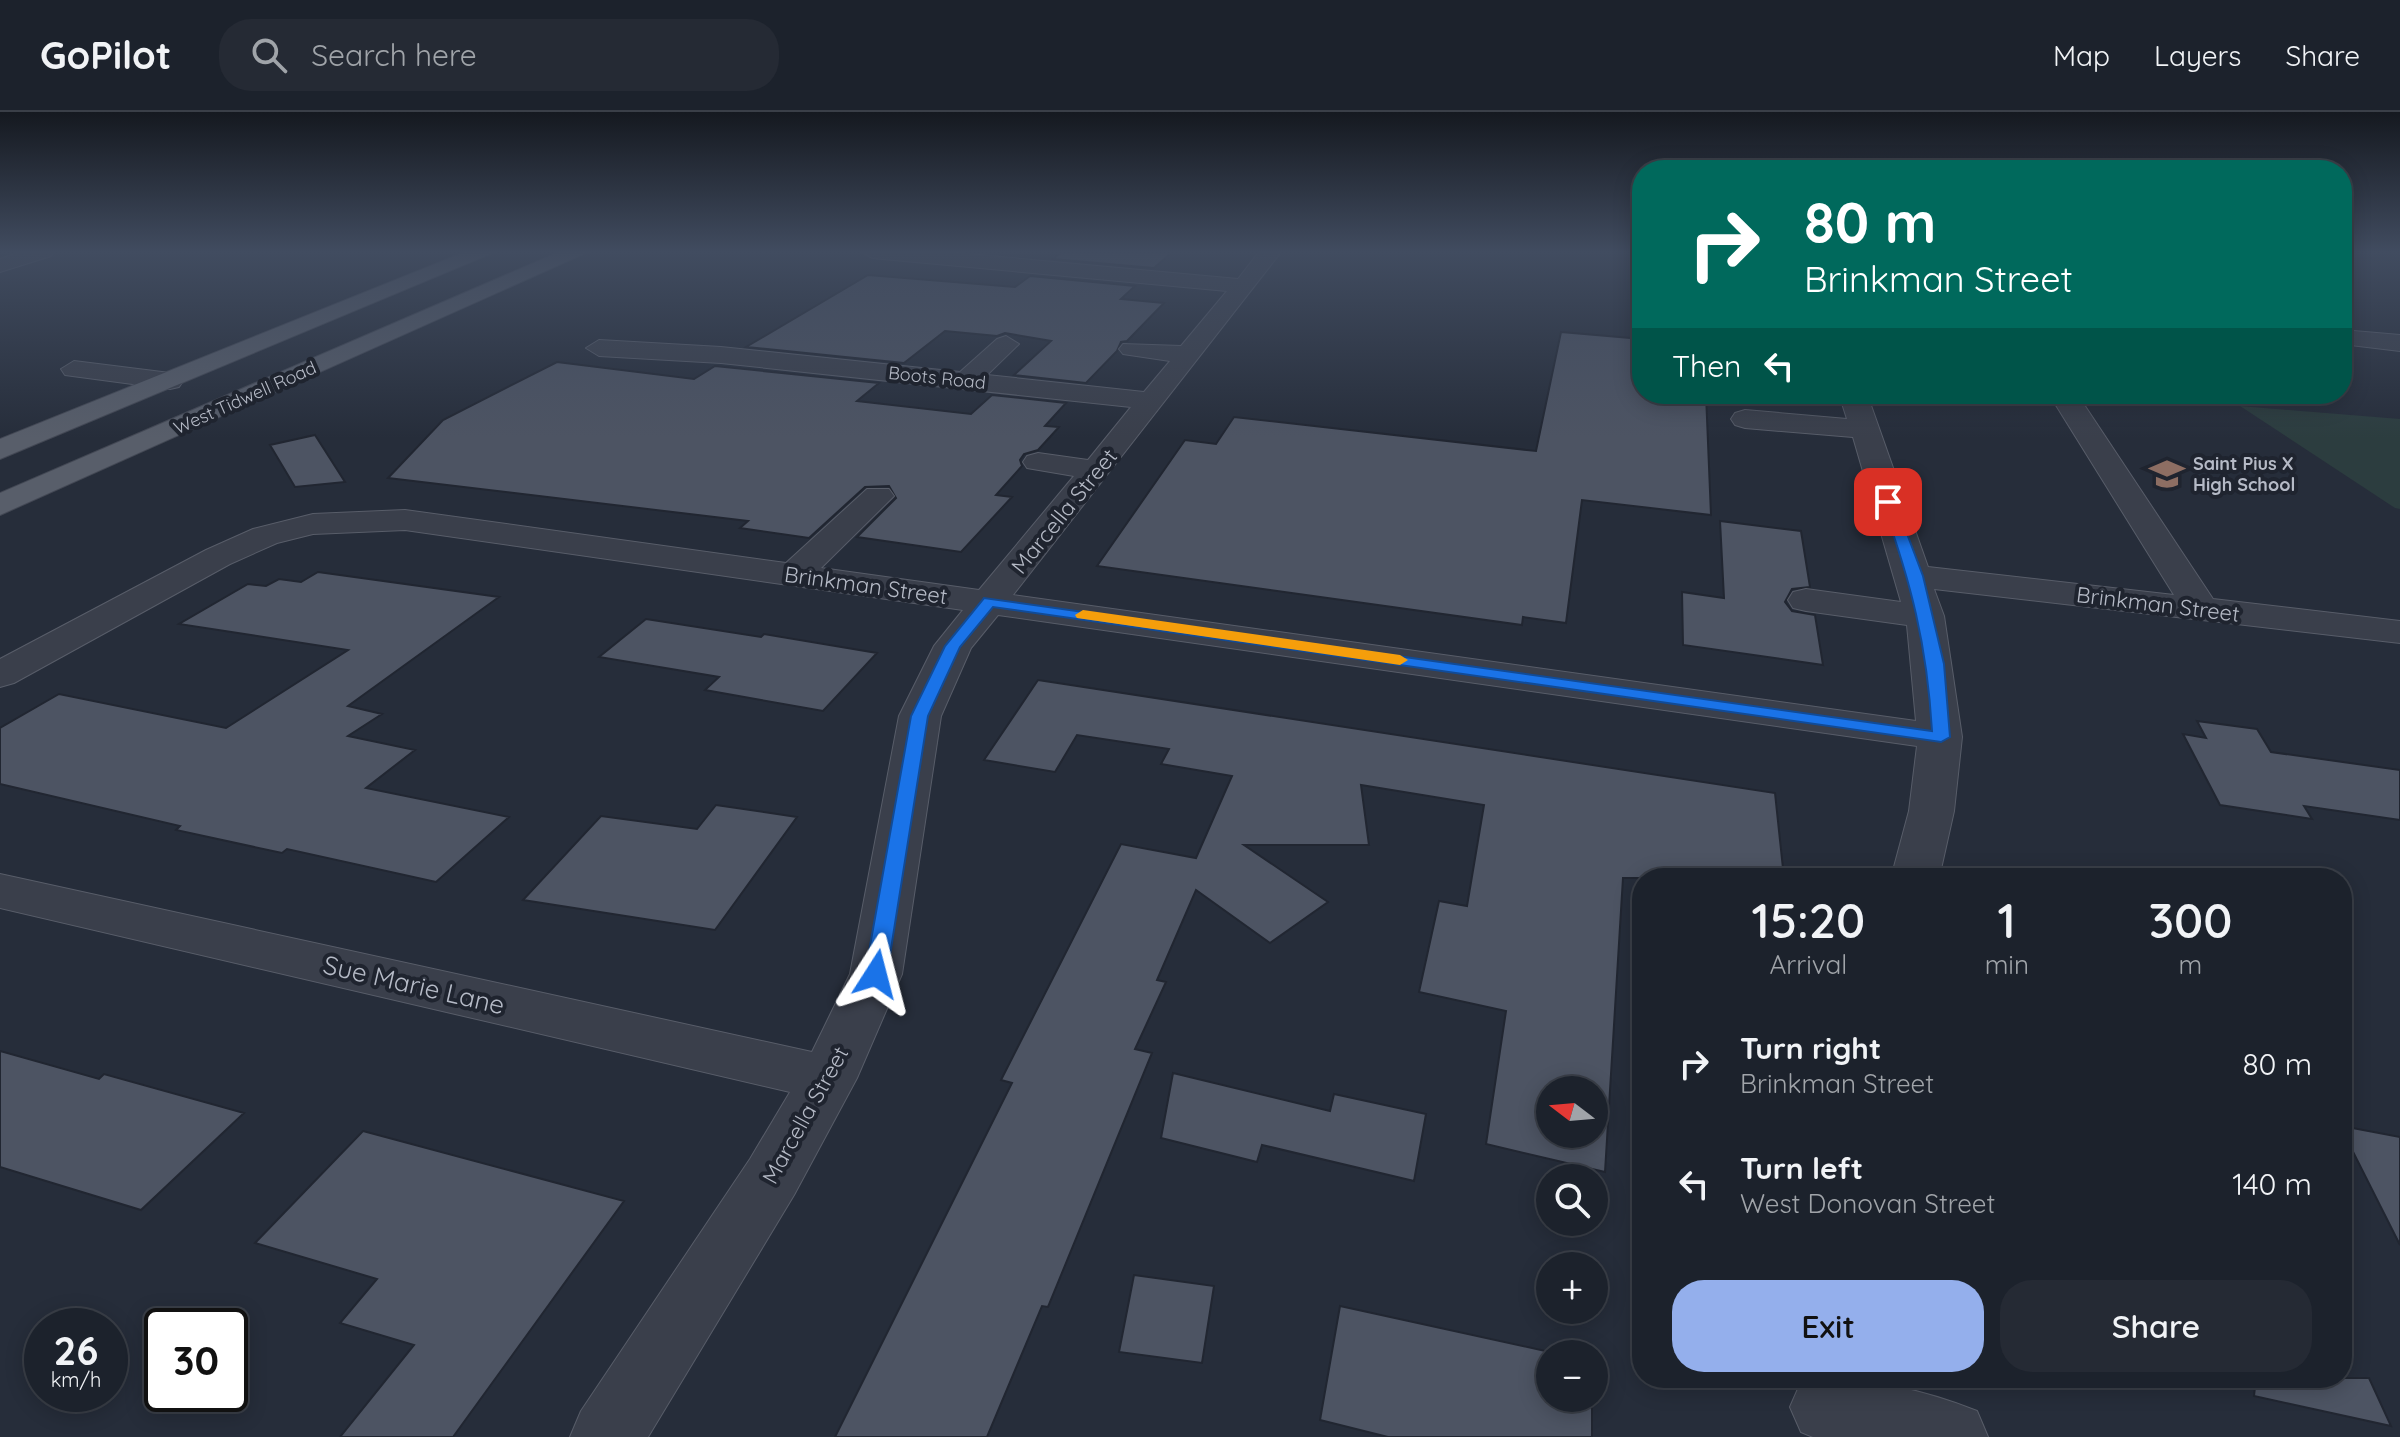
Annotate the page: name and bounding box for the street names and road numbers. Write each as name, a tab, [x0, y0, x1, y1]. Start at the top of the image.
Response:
street label: West Tidwell Road	[170, 356, 320, 439]
street label: Boots Road	[887, 361, 987, 394]
street label: Marcella Street	[1005, 443, 1123, 579]
street label: Brinkman Street	[783, 560, 949, 610]
street label: Brinkman Street	[2075, 580, 2241, 628]
street label: Sue Marie Lane	[320, 948, 508, 1021]
street label: Marcella Street	[756, 1041, 854, 1189]

